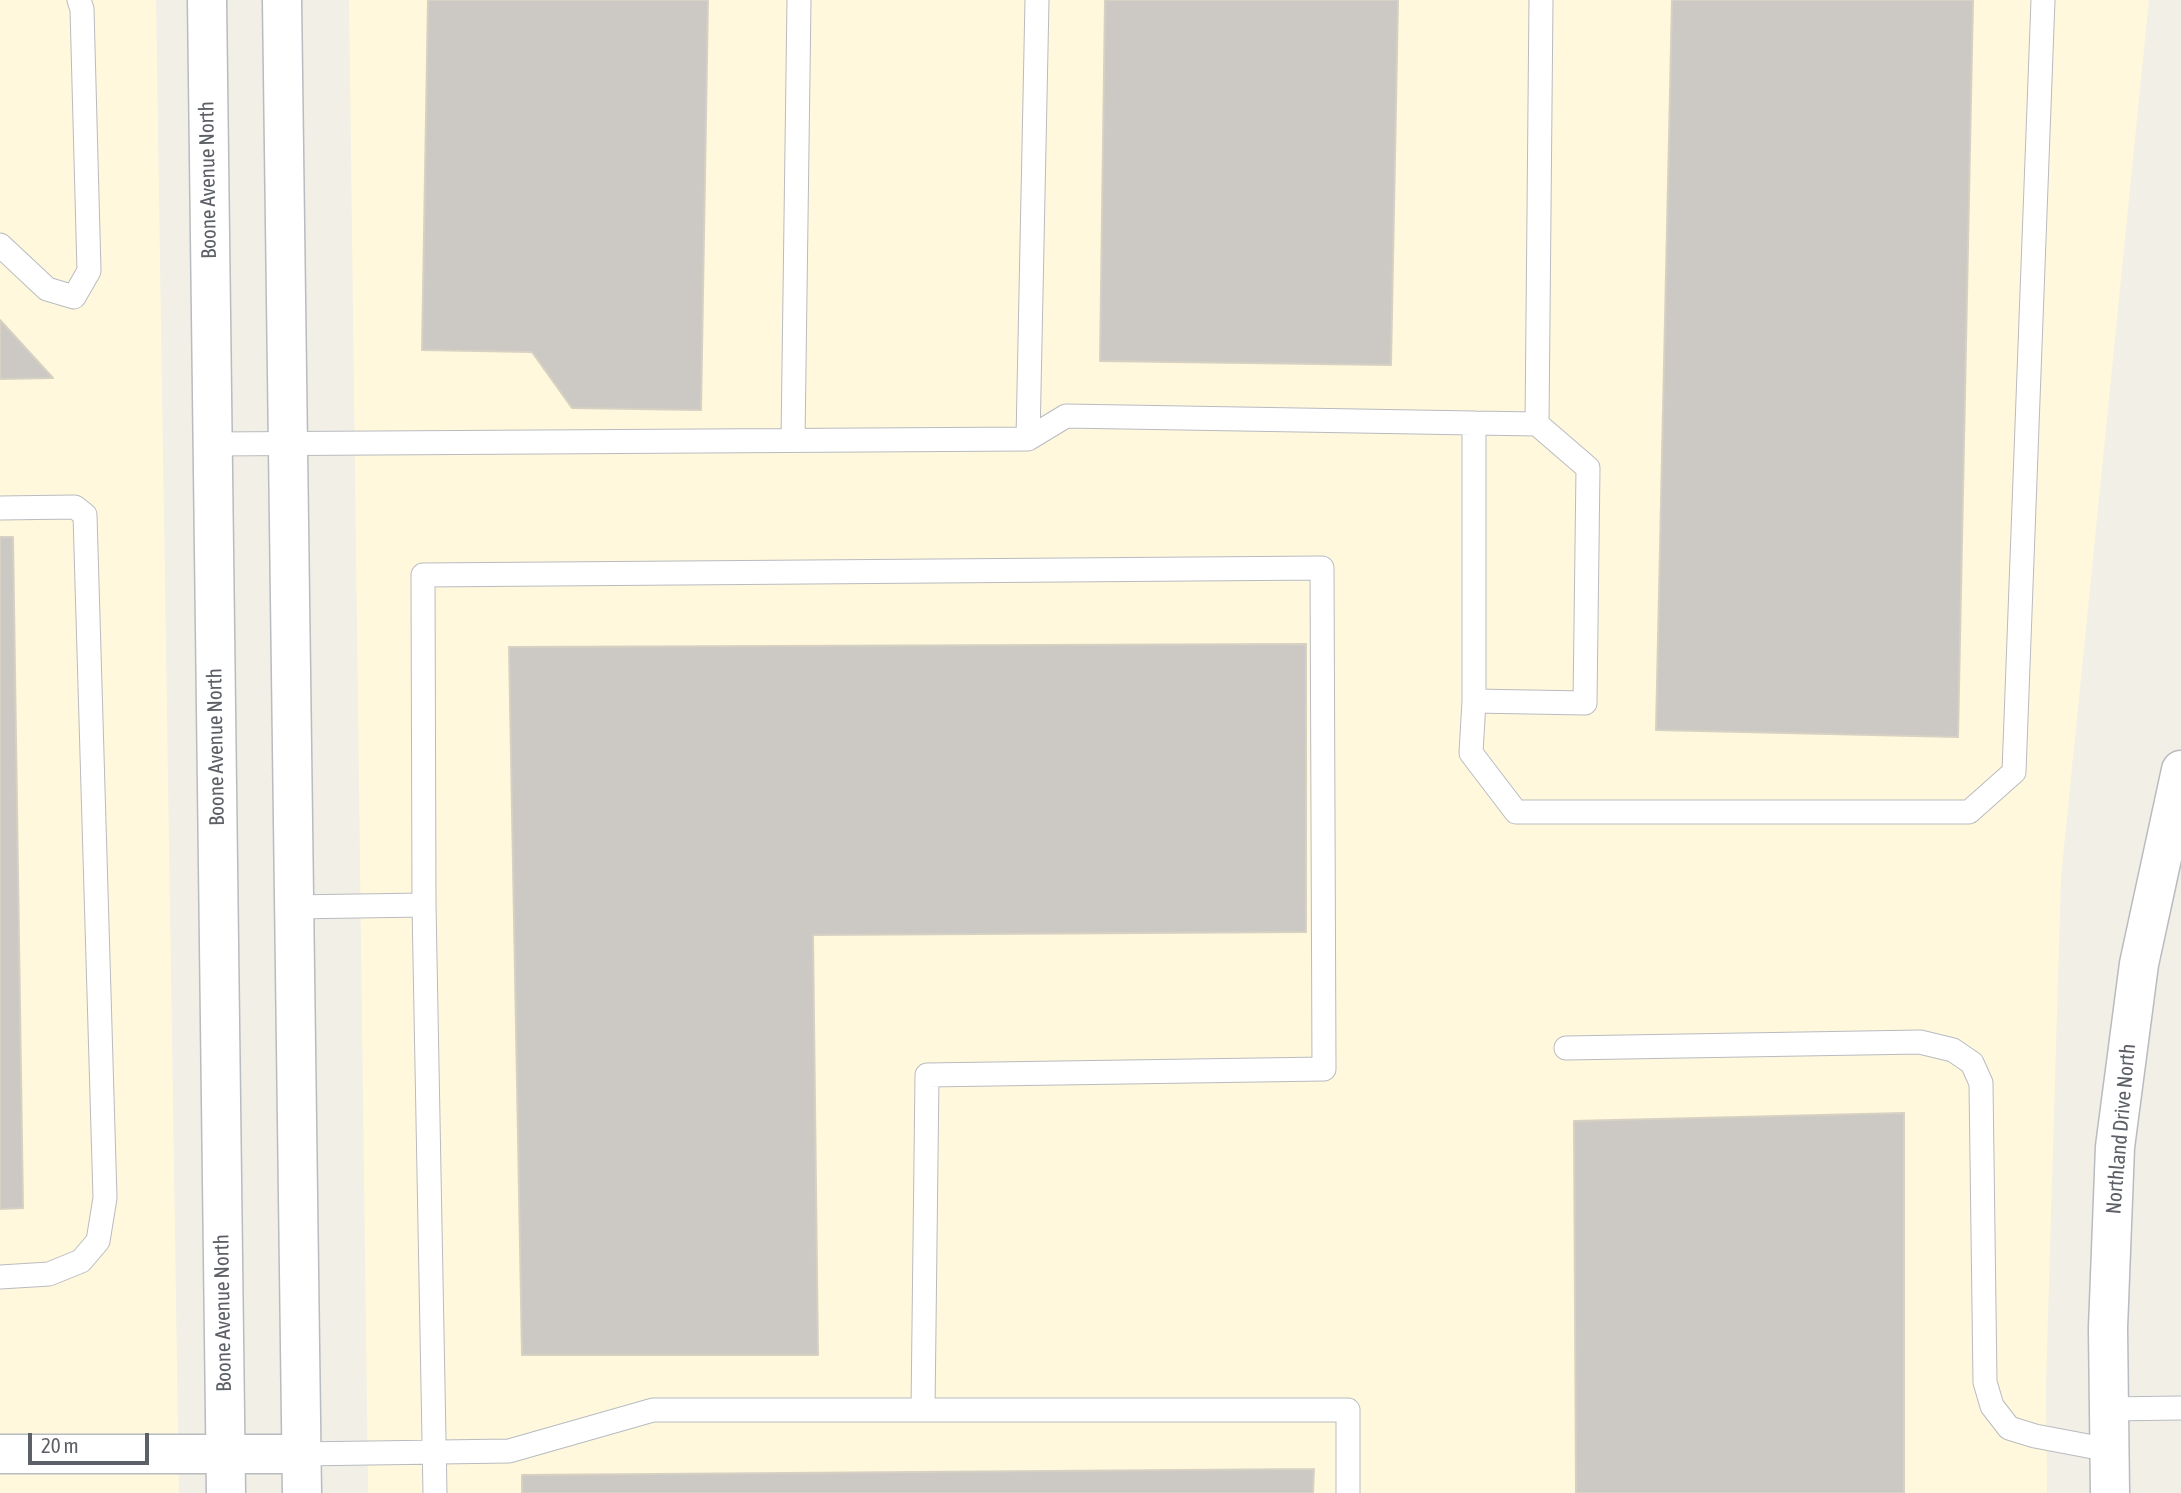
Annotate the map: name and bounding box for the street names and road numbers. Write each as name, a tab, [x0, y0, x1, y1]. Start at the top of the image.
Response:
street label: Boone Avenue North	[194, 101, 222, 259]
street label: Boone Avenue North	[202, 668, 230, 826]
street label: Northland Drive North	[2101, 1043, 2141, 1215]
street label: Boone Avenue North	[209, 1234, 237, 1392]

